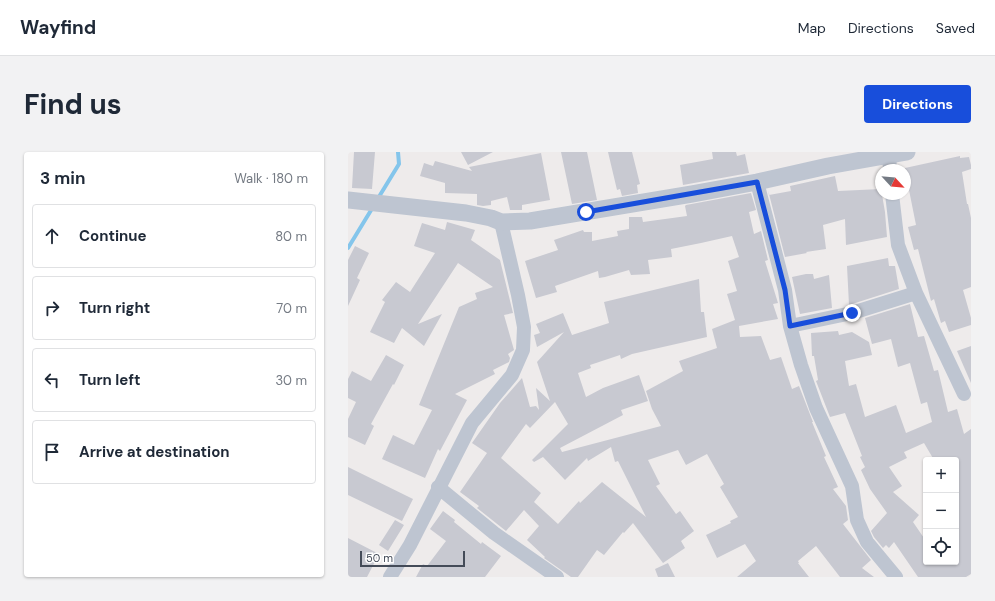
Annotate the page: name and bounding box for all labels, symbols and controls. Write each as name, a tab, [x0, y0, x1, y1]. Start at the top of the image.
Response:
text: Wayfind	[20, 15, 96, 40]
text: Map	[798, 19, 826, 37]
text: Directions	[848, 19, 914, 37]
text: Saved	[936, 19, 975, 37]
button: Directions	[864, 85, 971, 123]
text: Find us	[24, 86, 122, 123]
north arrow	[875, 164, 911, 200]
text: 3 min	[40, 167, 85, 189]
text: Walk · 180 m	[234, 170, 308, 187]
route start	[577, 203, 595, 221]
icon: ahead	[41, 225, 63, 247]
text: Continue	[79, 226, 147, 246]
text: 80 m	[275, 228, 307, 245]
icon: right	[41, 297, 63, 319]
text: Turn right	[79, 298, 150, 318]
text: 70 m	[276, 300, 307, 317]
route end	[843, 304, 861, 322]
icon: left	[41, 369, 63, 391]
text: Turn left	[79, 370, 140, 390]
text: 30 m	[275, 372, 307, 389]
icon: arrive	[41, 441, 63, 463]
text: Arrive at destination	[79, 442, 230, 462]
map controls	[923, 457, 959, 565]
button: +	[923, 457, 959, 493]
button: −	[923, 493, 959, 529]
button: locate	[923, 529, 959, 565]
scale bar	[360, 549, 465, 568]
text: 50 m	[366, 551, 393, 565]

